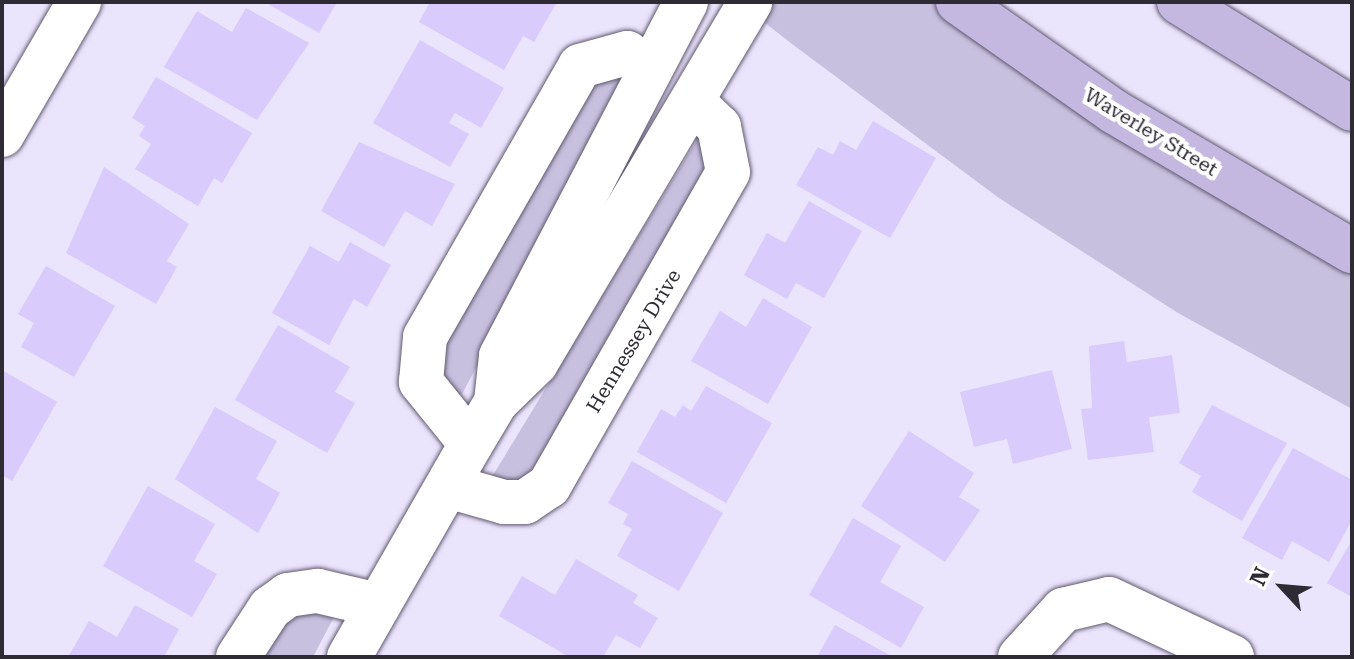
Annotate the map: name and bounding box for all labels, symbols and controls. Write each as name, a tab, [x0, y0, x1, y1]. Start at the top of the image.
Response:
street label: Waverley Street	[1080, 83, 1222, 181]
street label: Hennessey Drive	[582, 265, 686, 417]
north arrow	[1242, 547, 1322, 627]
text: N	[1245, 563, 1275, 589]

